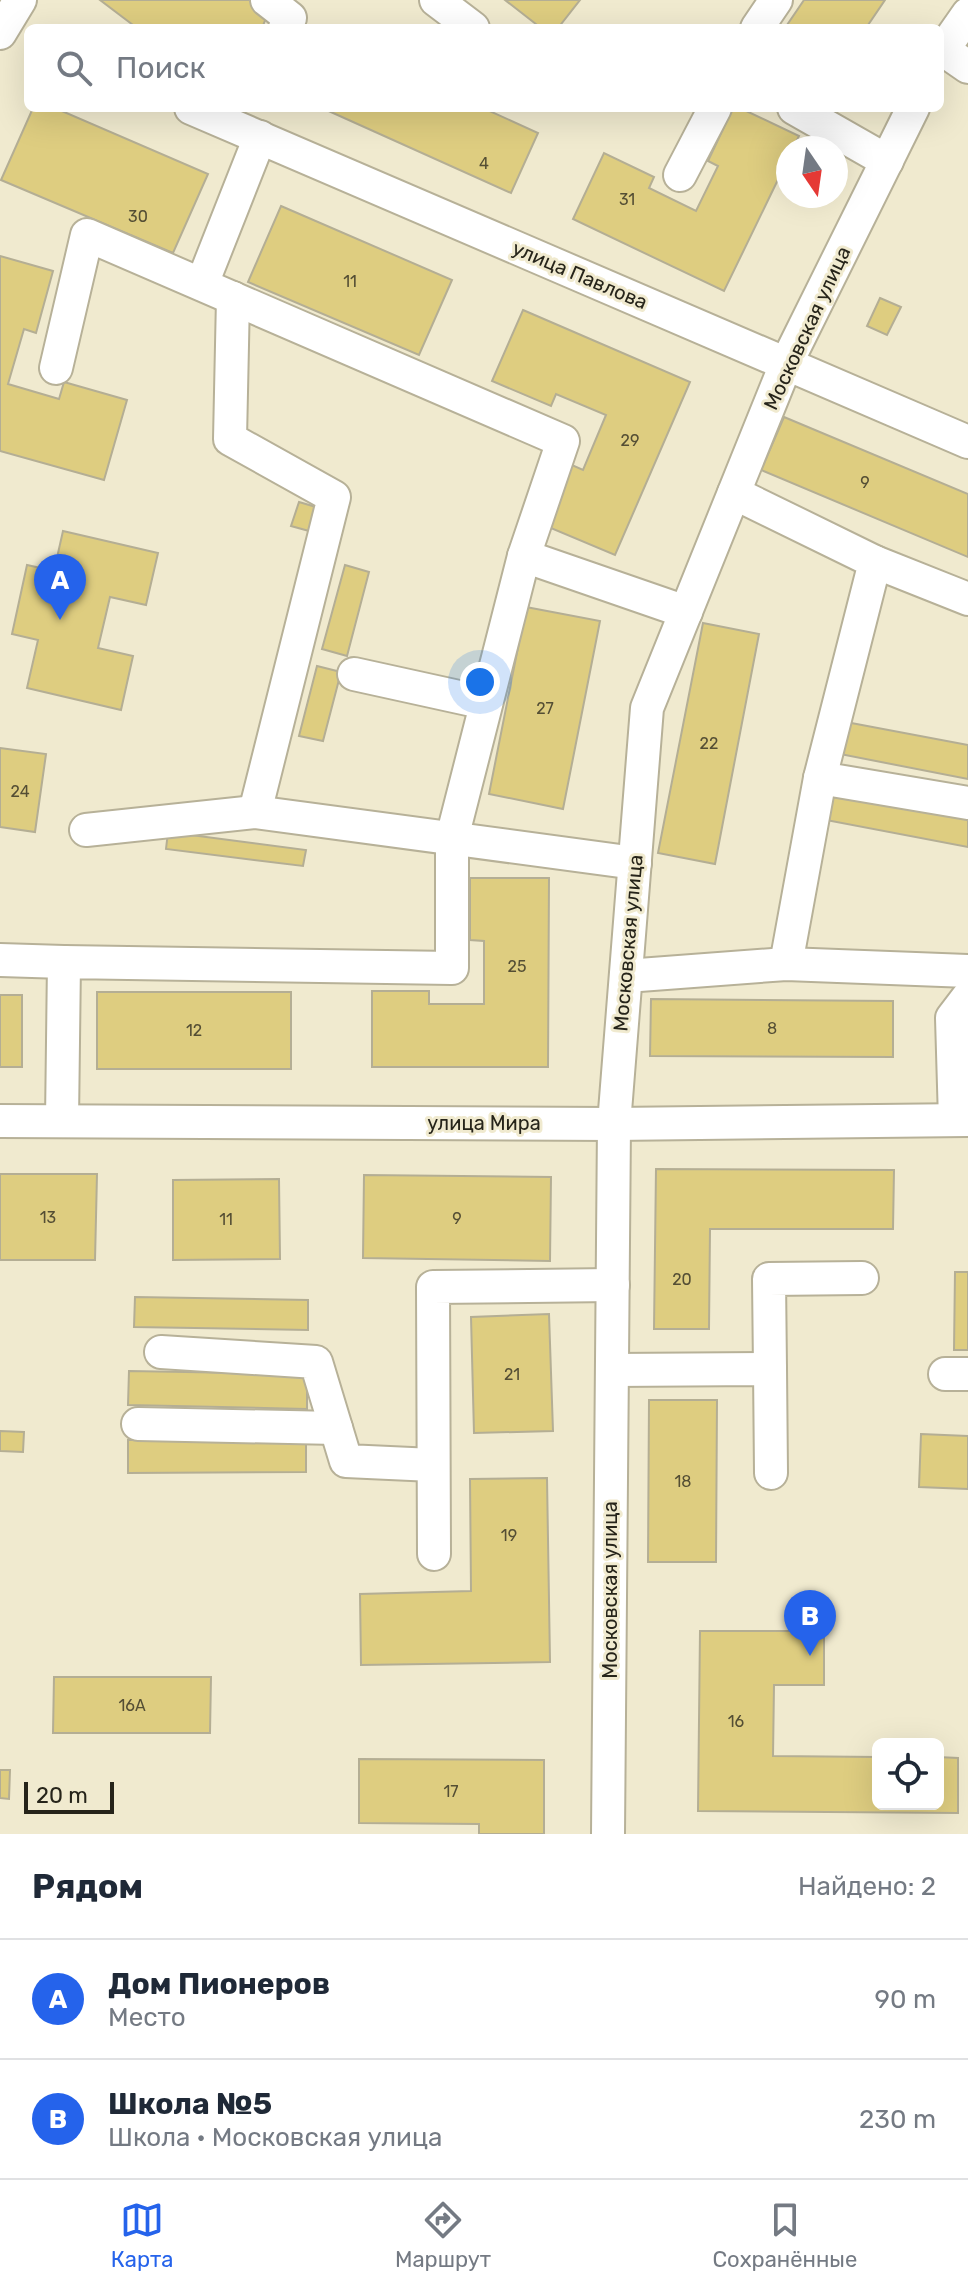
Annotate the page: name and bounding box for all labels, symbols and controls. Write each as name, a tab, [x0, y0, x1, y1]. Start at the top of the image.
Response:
search box	[24, 24, 944, 112]
icon: search	[52, 46, 96, 90]
text: Поиск	[116, 50, 206, 86]
north arrow	[776, 136, 848, 208]
house number: 4	[479, 154, 489, 173]
house number: 31	[619, 190, 635, 209]
house number: 30	[128, 207, 148, 226]
street label: улица Павлова	[509, 236, 651, 314]
street label: Московская улица	[759, 243, 855, 413]
house number: 11	[343, 272, 357, 291]
house number: 29	[621, 431, 639, 450]
house number: 9	[860, 473, 870, 492]
pin: A	[34, 554, 86, 620]
your location	[460, 662, 500, 702]
house number: 27	[536, 699, 554, 718]
house number: 22	[700, 734, 718, 753]
house number: 24	[10, 782, 30, 801]
street label: Московская улица	[608, 854, 648, 1032]
house number: 25	[508, 957, 526, 976]
house number: 8	[767, 1019, 777, 1038]
house number: 12	[186, 1021, 202, 1040]
street label: улица Мира	[427, 1111, 541, 1135]
house number: 13	[40, 1208, 56, 1227]
house number: 9	[452, 1209, 462, 1228]
house number: 11	[219, 1210, 233, 1229]
house number: 20	[672, 1270, 692, 1289]
house number: 21	[504, 1365, 520, 1384]
house number: 18	[674, 1472, 692, 1491]
street label: Московская улица	[598, 1501, 622, 1679]
house number: 19	[501, 1526, 517, 1545]
pin: B	[784, 1590, 836, 1656]
house number: 16А	[118, 1696, 146, 1715]
house number: 16	[728, 1712, 745, 1731]
map controls	[872, 1738, 944, 1810]
button: locate	[872, 1738, 944, 1810]
scale bar	[24, 1778, 114, 1814]
text: 20 m	[36, 1782, 88, 1809]
house number: 17	[443, 1782, 459, 1801]
text: Рядом	[32, 1866, 143, 1907]
text: Найдено: 2	[798, 1871, 936, 1902]
text: Дом Пионеров	[108, 1966, 330, 2002]
text: A	[49, 1984, 67, 2015]
text: 90 m	[875, 1984, 936, 2015]
text: Место	[108, 2002, 186, 2033]
text: Школа №5	[108, 2086, 272, 2122]
text: B	[49, 2104, 67, 2135]
text: 230 m	[859, 2104, 936, 2135]
text: Школа · Московская улица	[108, 2122, 442, 2153]
tab: Карта	[111, 2198, 173, 2273]
tab: Маршрут	[395, 2198, 491, 2273]
tab: Сохранённые	[712, 2198, 857, 2273]

